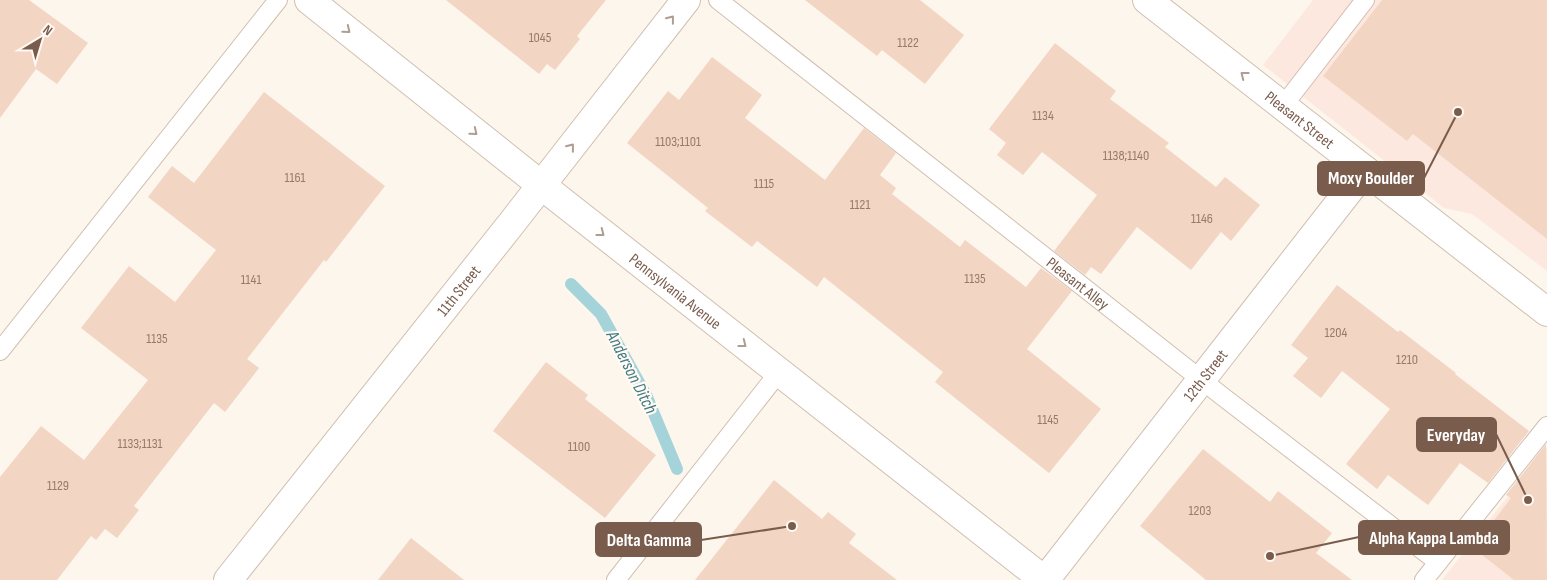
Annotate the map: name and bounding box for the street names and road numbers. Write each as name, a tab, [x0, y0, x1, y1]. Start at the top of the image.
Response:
street label: Pleasant Street	[1261, 88, 1337, 153]
street label: Pennsylvania Avenue	[625, 250, 725, 334]
street label: Pleasant Alley	[1042, 254, 1112, 315]
street label: 11th Street	[434, 262, 485, 320]
street label: 12th Street	[1180, 346, 1232, 406]

